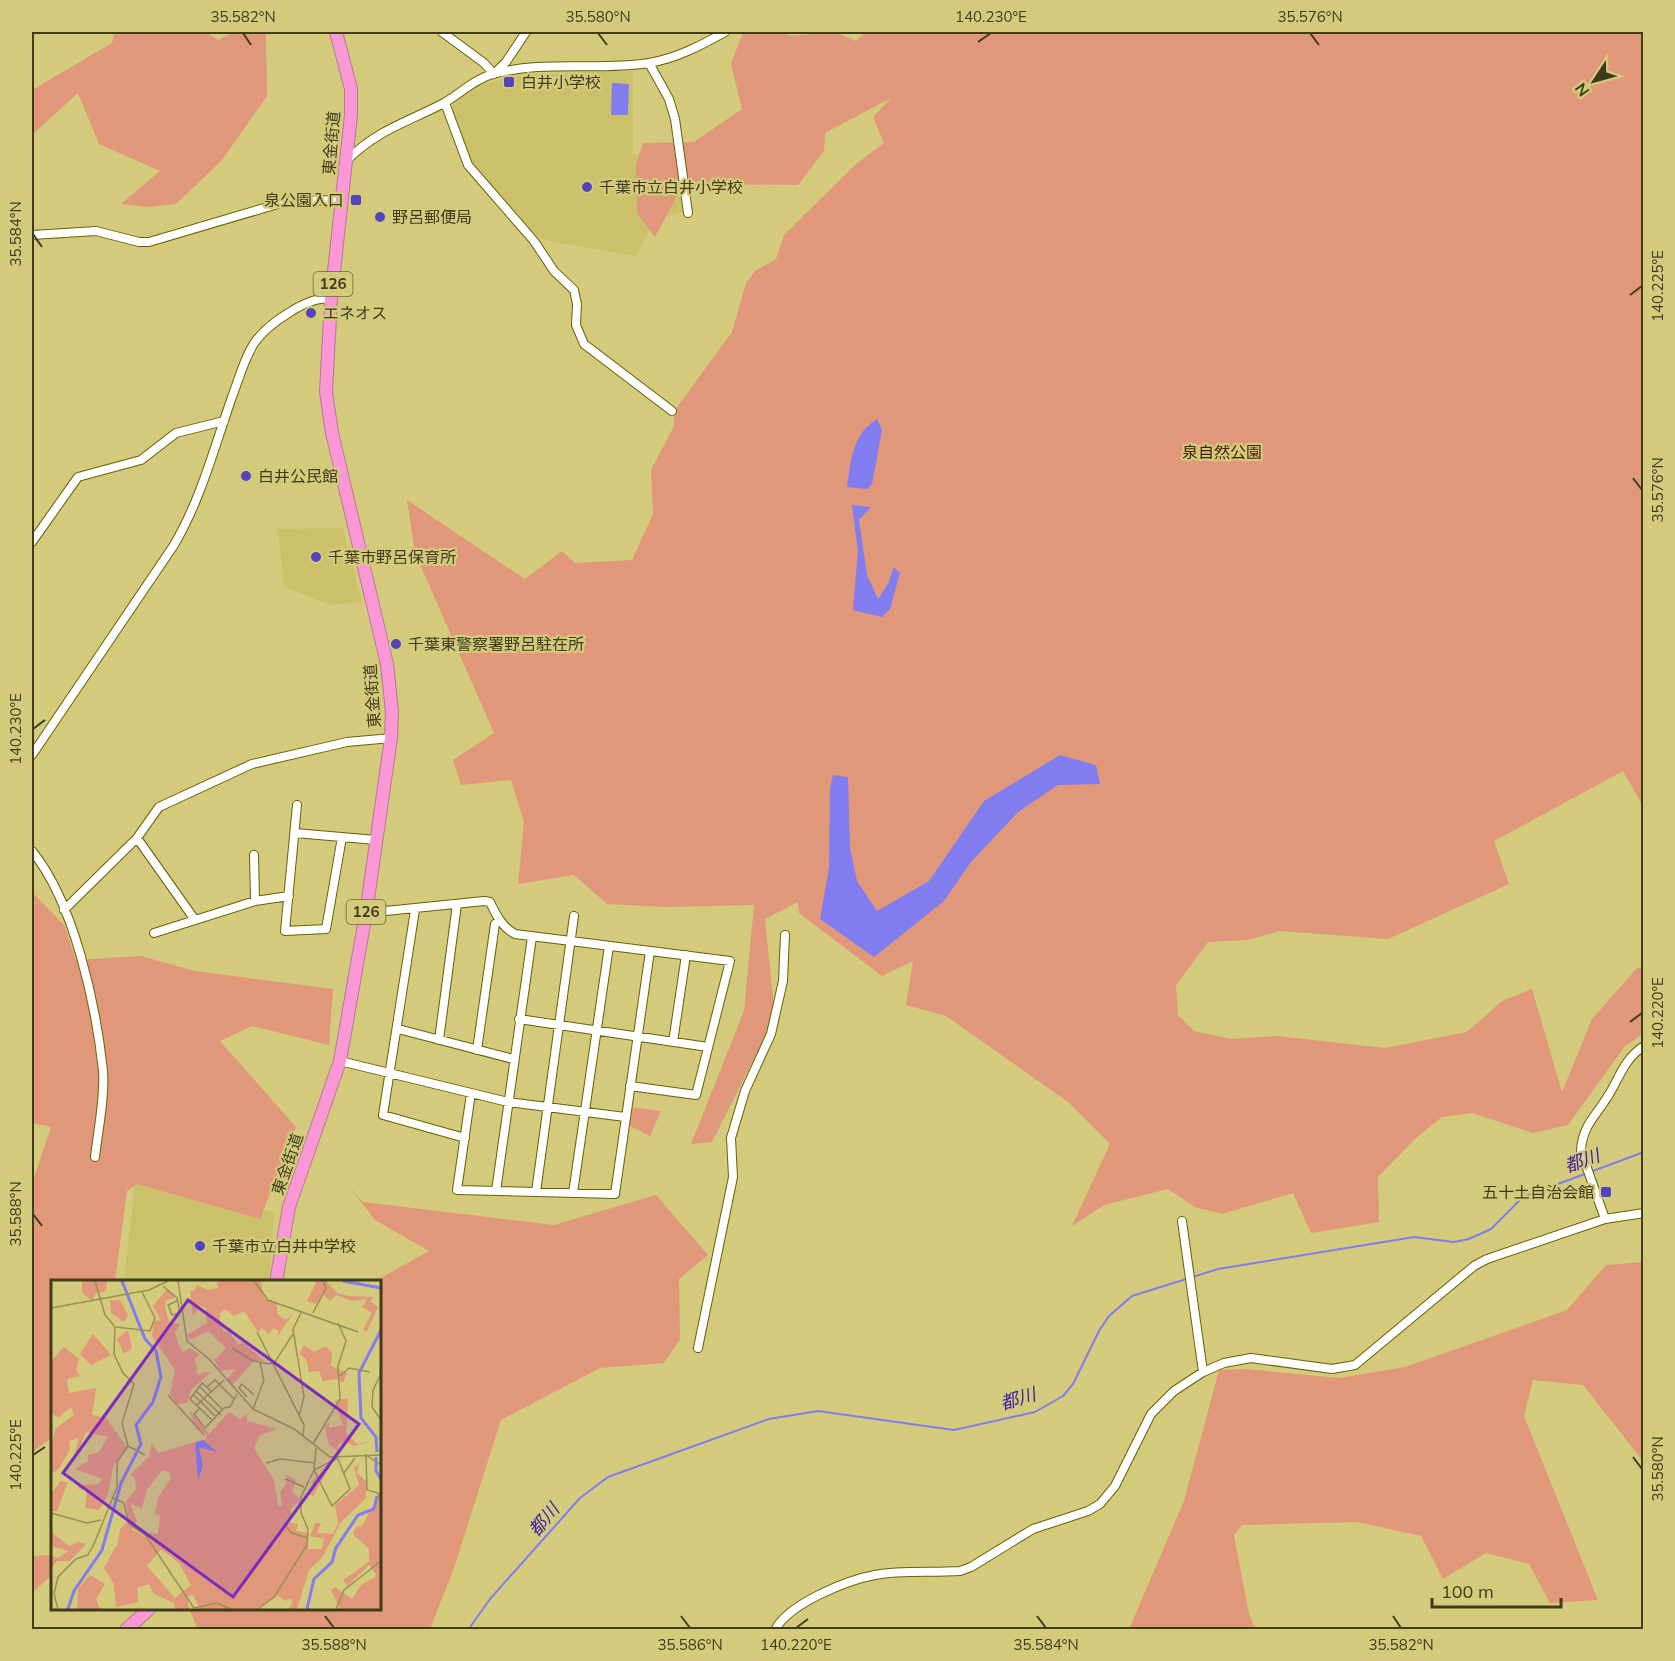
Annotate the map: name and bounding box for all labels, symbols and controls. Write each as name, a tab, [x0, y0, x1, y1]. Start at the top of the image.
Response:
text: 35.582°N	[210, 7, 276, 26]
text: 35.580°N	[565, 7, 631, 26]
text: 140.230°E	[955, 7, 1027, 26]
text: 35.576°N	[1277, 7, 1343, 26]
north arrow	[1564, 51, 1624, 111]
place label: 白井小学校	[521, 72, 601, 92]
marker: 白井小学校	[502, 75, 516, 89]
text: N	[1570, 79, 1594, 101]
street label: 東金街道	[318, 110, 344, 176]
place label: 千葉市立白井小学校	[599, 177, 743, 197]
marker: 千葉市立白井小学校	[580, 180, 594, 194]
place label: 泉公園入口	[264, 190, 344, 210]
marker: 泉公園入口	[349, 193, 363, 207]
text: 35.584°N	[6, 201, 25, 267]
place label: 野呂郵便局	[392, 207, 472, 227]
marker: 野呂郵便局	[373, 210, 387, 224]
text: 140.225°E	[1648, 250, 1667, 322]
road number: 126	[314, 272, 352, 296]
place label: エネオス	[323, 303, 387, 323]
marker: エネオス	[304, 306, 318, 320]
park label: 泉自然公園	[1182, 442, 1262, 462]
text: 35.576°N	[1648, 457, 1667, 523]
place label: 白井公民館	[258, 466, 338, 486]
marker: 白井公民館	[239, 469, 253, 483]
place label: 千葉市野呂保育所	[328, 547, 456, 567]
marker: 千葉市野呂保育所	[309, 550, 323, 564]
place label: 千葉東警察署野呂駐在所	[408, 634, 584, 654]
marker: 千葉東警察署野呂駐在所	[389, 637, 403, 651]
street label: 東金街道	[360, 663, 384, 729]
text: 140.230°E	[6, 693, 25, 765]
road number: 126	[346, 900, 386, 924]
text: 140.220°E	[1648, 977, 1667, 1049]
street label: 東金街道	[267, 1130, 307, 1198]
water label: 都川	[1561, 1143, 1605, 1177]
text: 35.588°N	[6, 1181, 25, 1247]
place label: 五十土自治会館	[1482, 1182, 1594, 1202]
marker: 五十土自治会館	[1599, 1185, 1613, 1199]
place label: 千葉市立白井中学校	[212, 1236, 356, 1256]
marker: 千葉市立白井中学校	[193, 1239, 207, 1253]
inset map	[51, 1280, 381, 1610]
water label: 都川	[997, 1382, 1040, 1415]
text: 140.225°E	[6, 1419, 25, 1491]
text: 35.580°N	[1648, 1436, 1667, 1502]
water label: 都川	[523, 1497, 565, 1541]
scale bar	[1432, 1571, 1561, 1609]
text: 100 m	[1441, 1580, 1494, 1603]
text: 35.588°N	[301, 1635, 367, 1654]
text: 35.586°N	[657, 1635, 723, 1654]
text: 140.220°E	[760, 1635, 832, 1654]
text: 35.584°N	[1013, 1635, 1079, 1654]
text: 35.582°N	[1368, 1635, 1434, 1654]

